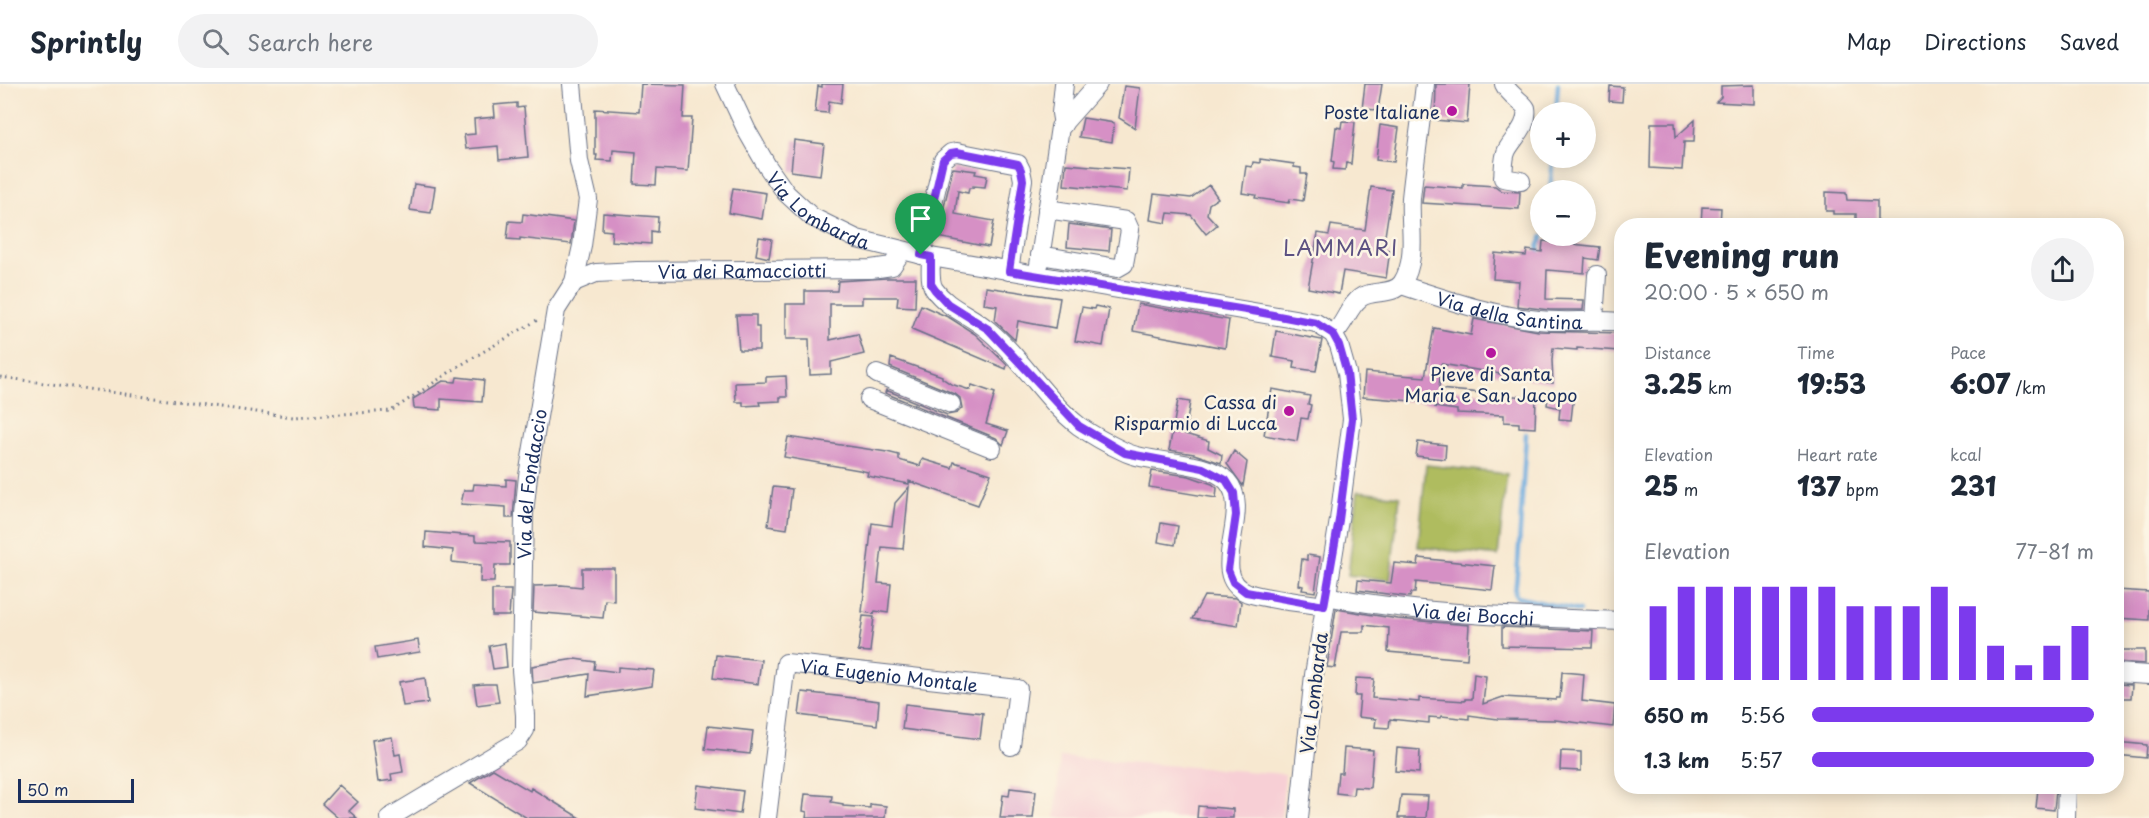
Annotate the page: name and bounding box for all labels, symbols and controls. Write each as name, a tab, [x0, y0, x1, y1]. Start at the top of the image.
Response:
search box	[178, 14, 598, 68]
text: Sprintly	[30, 20, 142, 63]
icon: search	[199, 25, 232, 58]
text: Search here	[247, 25, 373, 58]
text: Map	[1846, 25, 1891, 57]
text: Directions	[1924, 25, 2026, 57]
text: Saved	[2059, 25, 2119, 57]
place label: Poste Italiane	[1324, 98, 1440, 125]
map controls	[1530, 102, 1596, 246]
button: +	[1530, 102, 1596, 168]
marker: Poste Italiane	[1445, 104, 1459, 118]
street label: Via Lombarda	[761, 165, 873, 255]
button: −	[1530, 180, 1596, 246]
pin	[895, 193, 946, 255]
icon: arrive	[904, 202, 937, 235]
text: Evening run	[1644, 229, 1839, 279]
district label: LAMMARI	[1283, 231, 1399, 263]
button: share	[2031, 238, 2094, 301]
street label: Via dei Ramacciotti	[658, 256, 827, 284]
text: 20:00 · 5 × 650 m	[1644, 277, 1829, 307]
street label: Via della Santina	[1433, 284, 1583, 335]
text: Distance	[1644, 340, 1711, 364]
text: Time	[1797, 340, 1835, 364]
text: Pace	[1950, 340, 1986, 364]
marker: Pieve di Santa Maria e San Jacopo	[1484, 346, 1498, 360]
place label: Pieve di Santa Maria e San Jacopo	[1404, 360, 1578, 408]
text: 3.25	[1644, 364, 1703, 403]
text: 19:53	[1797, 364, 1866, 403]
text: 6:07	[1950, 364, 2010, 403]
text: km	[1703, 375, 1732, 399]
text: /km	[2010, 375, 2046, 399]
place label: Cassa di Risparmio di Lucca	[1113, 388, 1278, 436]
marker: Cassa di Risparmio di Lucca	[1282, 404, 1296, 418]
street label: Via del Fondaccio	[510, 407, 553, 559]
text: Elevation	[1644, 442, 1713, 466]
text: Heart rate	[1797, 442, 1878, 466]
text: kcal	[1950, 442, 1982, 466]
text: 25	[1644, 466, 1679, 505]
text: 137	[1797, 466, 1841, 505]
text: 231	[1950, 466, 1996, 505]
text: m	[1679, 477, 1698, 501]
text: bpm	[1841, 477, 1879, 501]
text: Elevation	[1644, 536, 1730, 566]
text: 77–81 m	[2015, 536, 2094, 566]
street label: Via dei Bocchi	[1410, 595, 1535, 631]
street label: Via Lombarda	[1292, 630, 1334, 755]
street label: Via Eugenio Montale	[799, 651, 980, 698]
text: 650 m	[1644, 700, 1709, 730]
text: 5:56	[1740, 700, 1785, 730]
text: 1.3 km	[1644, 745, 1710, 775]
text: 5:57	[1740, 745, 1783, 775]
scale bar	[18, 776, 134, 804]
text: 50 m	[27, 777, 68, 801]

